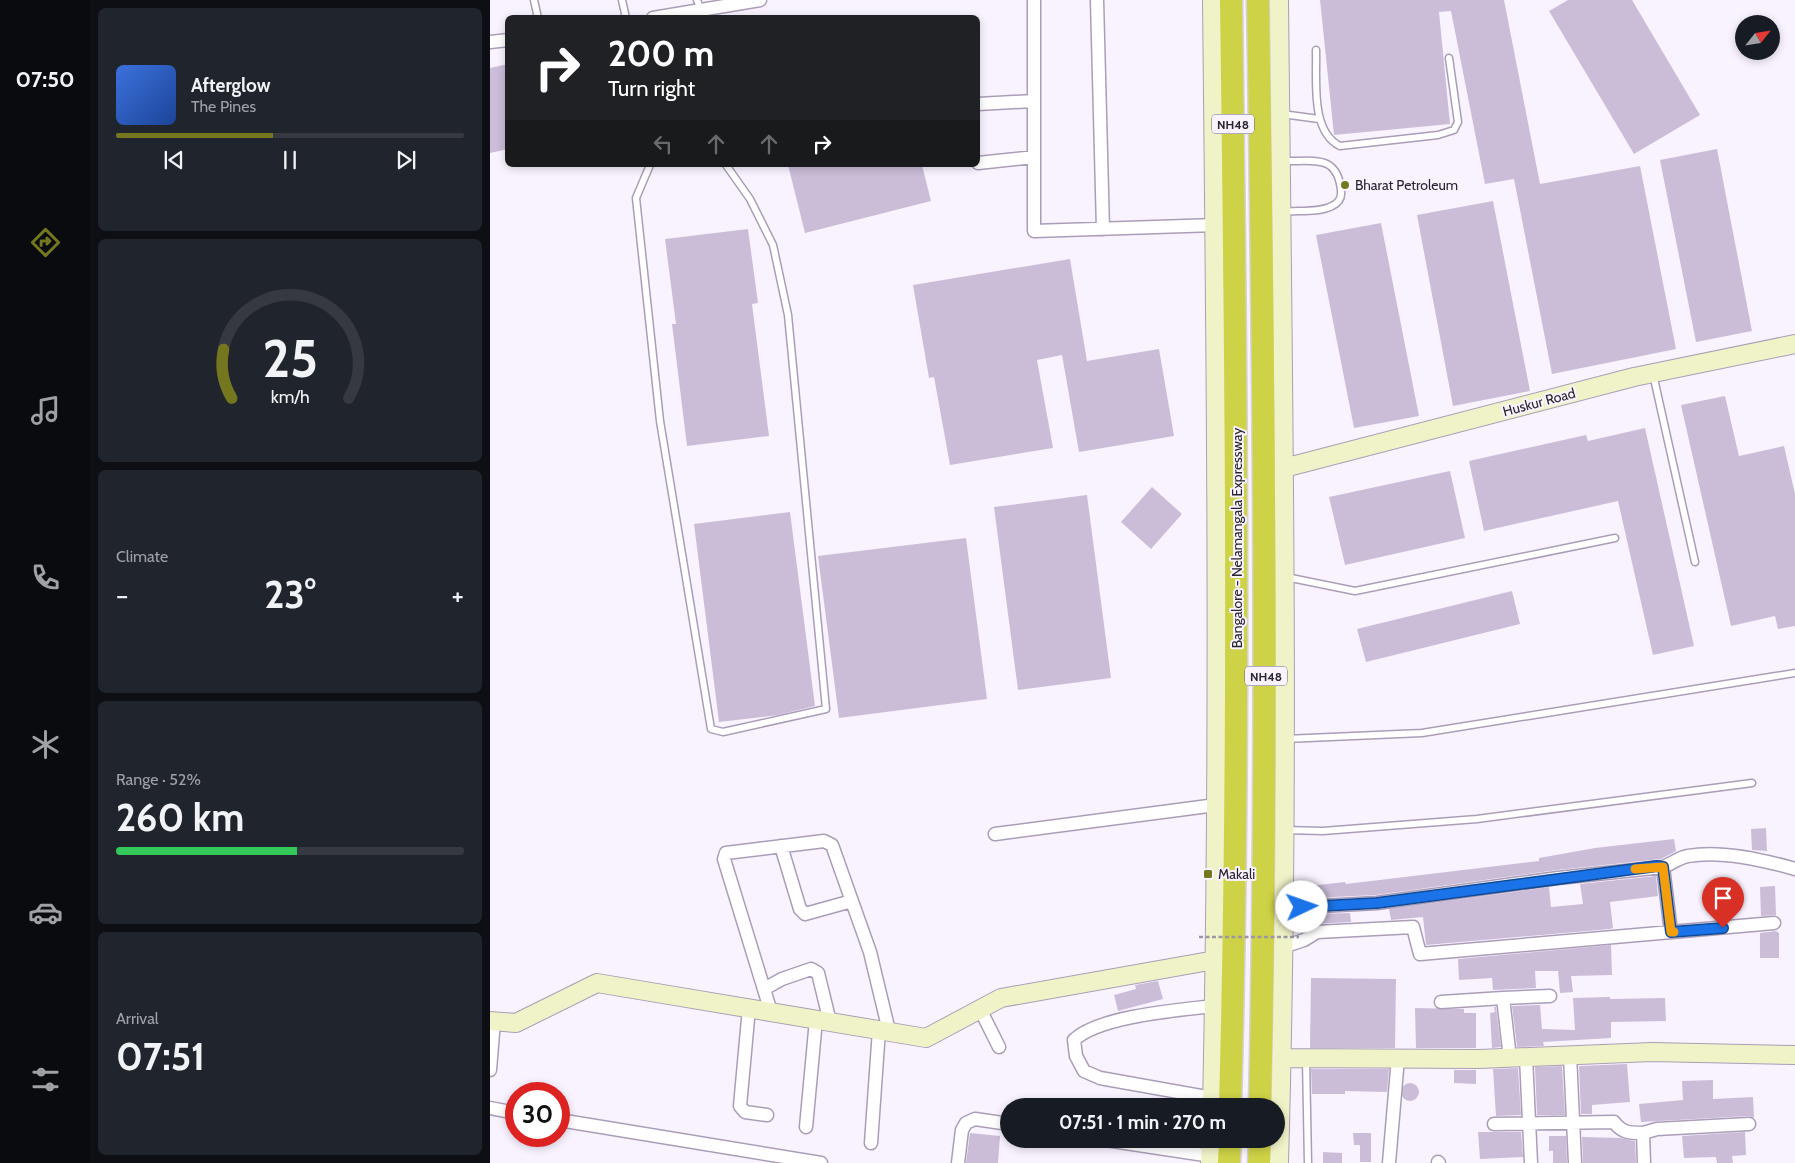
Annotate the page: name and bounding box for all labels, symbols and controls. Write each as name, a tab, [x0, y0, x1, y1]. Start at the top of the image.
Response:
north arrow	[1735, 15, 1780, 60]
map controls	[1735, 15, 1780, 60]
text: 200 m	[608, 32, 714, 75]
icon: right	[525, 35, 590, 100]
text: 07:50	[16, 66, 74, 93]
text: Afterglow	[191, 74, 271, 97]
text: Turn right	[608, 75, 695, 102]
text: The Pines	[191, 97, 256, 116]
road number: NH48	[1212, 115, 1254, 134]
icon: left	[649, 130, 677, 158]
icon: ahead	[702, 130, 730, 158]
icon: ahead	[755, 130, 783, 158]
icon: right	[808, 130, 836, 158]
icon: previous	[160, 146, 188, 174]
icon: pause	[276, 146, 304, 174]
icon: next	[392, 146, 420, 174]
place label: Bharat Petroleum	[1355, 176, 1458, 194]
marker: Bharat Petroleum	[1339, 179, 1351, 191]
icon: directions	[28, 225, 63, 260]
text: 25	[262, 327, 318, 390]
street label: Huskur Road	[1501, 384, 1577, 420]
text: km/h	[270, 386, 310, 407]
icon: music	[28, 393, 63, 428]
street label: Bangalore - Nelamangala Expressway	[1228, 428, 1246, 648]
text: Climate	[116, 547, 168, 566]
icon: phone	[28, 560, 63, 595]
text: 23°	[264, 571, 316, 618]
text: −	[116, 578, 128, 612]
text: +	[452, 578, 464, 612]
road number: NH48	[1245, 666, 1287, 686]
icon: climate	[28, 727, 63, 762]
text: Range · 52%	[116, 770, 201, 789]
text: 260 km	[116, 794, 244, 841]
place label: Makali	[1218, 865, 1255, 883]
marker: Makali	[1202, 868, 1214, 880]
pin	[1702, 877, 1744, 928]
position arrow	[1275, 880, 1327, 932]
icon: arrive	[1709, 884, 1737, 912]
icon: car	[28, 895, 63, 930]
text: Arrival	[116, 1009, 159, 1028]
text: 07:51	[116, 1033, 205, 1080]
icon: filters	[28, 1062, 63, 1097]
speed limit sign: 30	[505, 1082, 570, 1147]
text: 07:51 · 1 min · 270 m	[1059, 1111, 1226, 1134]

